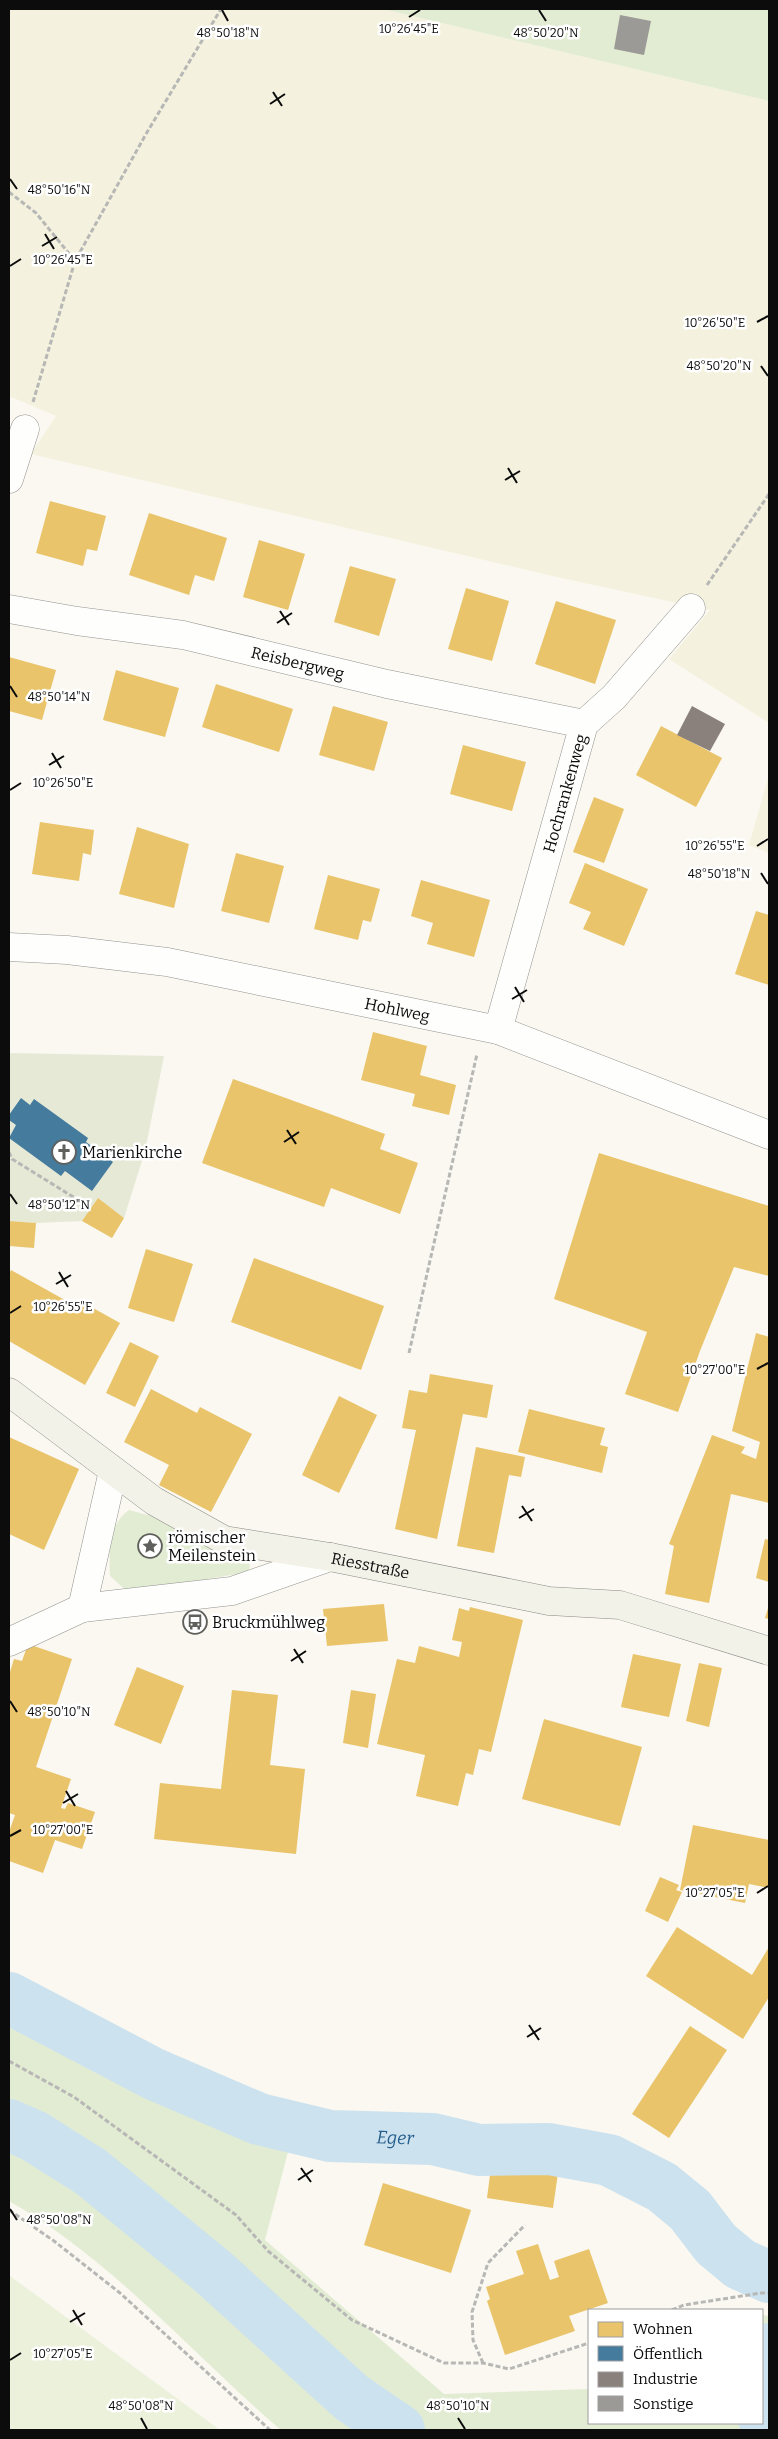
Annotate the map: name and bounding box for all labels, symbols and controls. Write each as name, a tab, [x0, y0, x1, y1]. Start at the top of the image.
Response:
text: 10°26'45"E	[379, 22, 439, 36]
text: 48°50'18"N	[197, 26, 260, 40]
text: 48°50'20"N	[514, 26, 579, 40]
text: 48°50'16"N	[28, 183, 91, 197]
text: 10°26'45"E	[33, 253, 93, 267]
text: 10°26'50"E	[685, 316, 745, 330]
text: 48°50'20"N	[687, 359, 752, 373]
street label: Reisbergweg	[249, 643, 346, 683]
text: 48°50'14"N	[28, 690, 91, 704]
street label: Hochrankenweg	[539, 732, 591, 855]
text: 10°26'50"E	[33, 776, 93, 790]
text: 10°26'55"E	[686, 839, 744, 853]
text: 48°50'18"N	[688, 867, 751, 881]
street label: Hohlweg	[363, 994, 432, 1026]
church icon: Marienkirche	[51, 1139, 77, 1165]
place label: Marienkirche	[82, 1143, 182, 1162]
text: 48°50'12"N	[28, 1198, 90, 1212]
text: 10°26'55"E	[34, 1300, 92, 1314]
text: 10°27'00"E	[685, 1363, 745, 1377]
place label: römischer Meilenstein	[168, 1528, 256, 1565]
place icon: römischer Meilenstein	[137, 1533, 163, 1559]
street label: Riesstraße	[329, 1548, 411, 1583]
bus stop icon: Bruckmühlweg	[182, 1609, 208, 1635]
place label: Bruckmühlweg	[212, 1613, 325, 1632]
text: 48°50'10"N	[27, 1705, 91, 1719]
text: 10°27'00"E	[33, 1823, 93, 1837]
text: 10°27'05"E	[685, 1886, 745, 1900]
water label: Eger	[376, 2126, 415, 2149]
text: 48°50'08"N	[26, 2213, 92, 2227]
legend	[588, 2309, 763, 2424]
text: Wohnen	[633, 2320, 693, 2338]
text: Öffentlich	[633, 2345, 703, 2363]
text: 10°27'05"E	[33, 2347, 93, 2361]
text: Industrie	[633, 2370, 698, 2388]
text: Sonstige	[633, 2395, 693, 2413]
text: 48°50'08"N	[108, 2399, 174, 2413]
text: 48°50'10"N	[426, 2399, 490, 2413]

